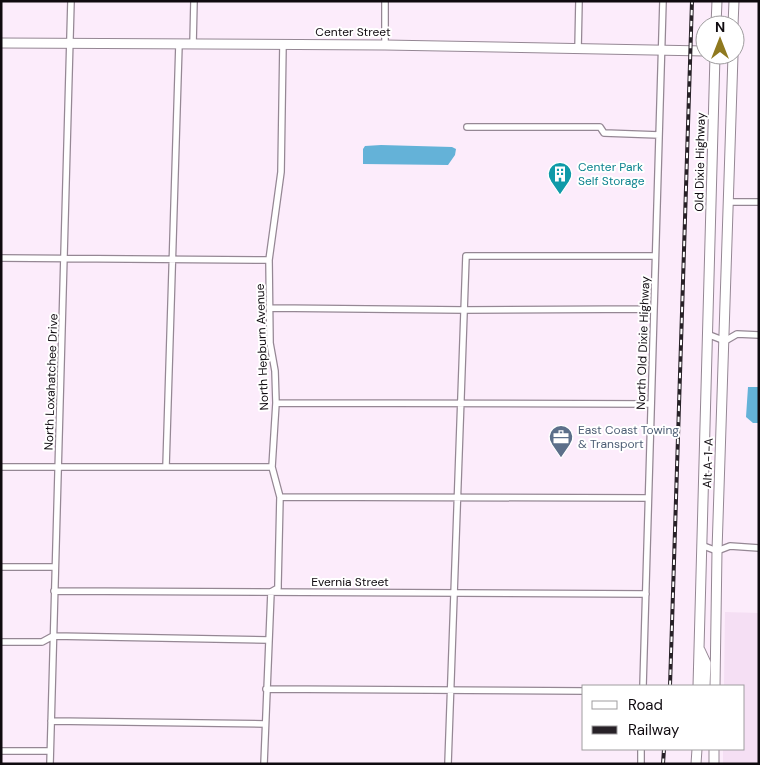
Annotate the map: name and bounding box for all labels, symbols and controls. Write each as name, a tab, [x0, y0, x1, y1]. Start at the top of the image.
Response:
north arrow	[695, 15, 745, 65]
text: N	[715, 18, 725, 36]
street label: Center Street	[315, 24, 391, 40]
street label: Old Dixie Highway	[691, 112, 709, 212]
place label: Center Park Self Storage	[578, 159, 645, 189]
building icon: Center Park Self Storage	[547, 161, 573, 195]
street label: North Old Dixie Highway	[633, 275, 653, 410]
street label: North Hepburn Avenue	[252, 283, 272, 411]
street label: North Loxahatchee Drive	[41, 313, 61, 451]
place label: East Coast Towing & Transport	[578, 422, 679, 452]
office icon: East Coast Towing & Transport	[548, 424, 574, 458]
street label: Alt A-1-A	[699, 437, 717, 489]
street label: Evernia Street	[311, 574, 389, 590]
legend	[582, 685, 745, 750]
text: Road	[628, 695, 663, 715]
text: Railway	[628, 720, 680, 740]

